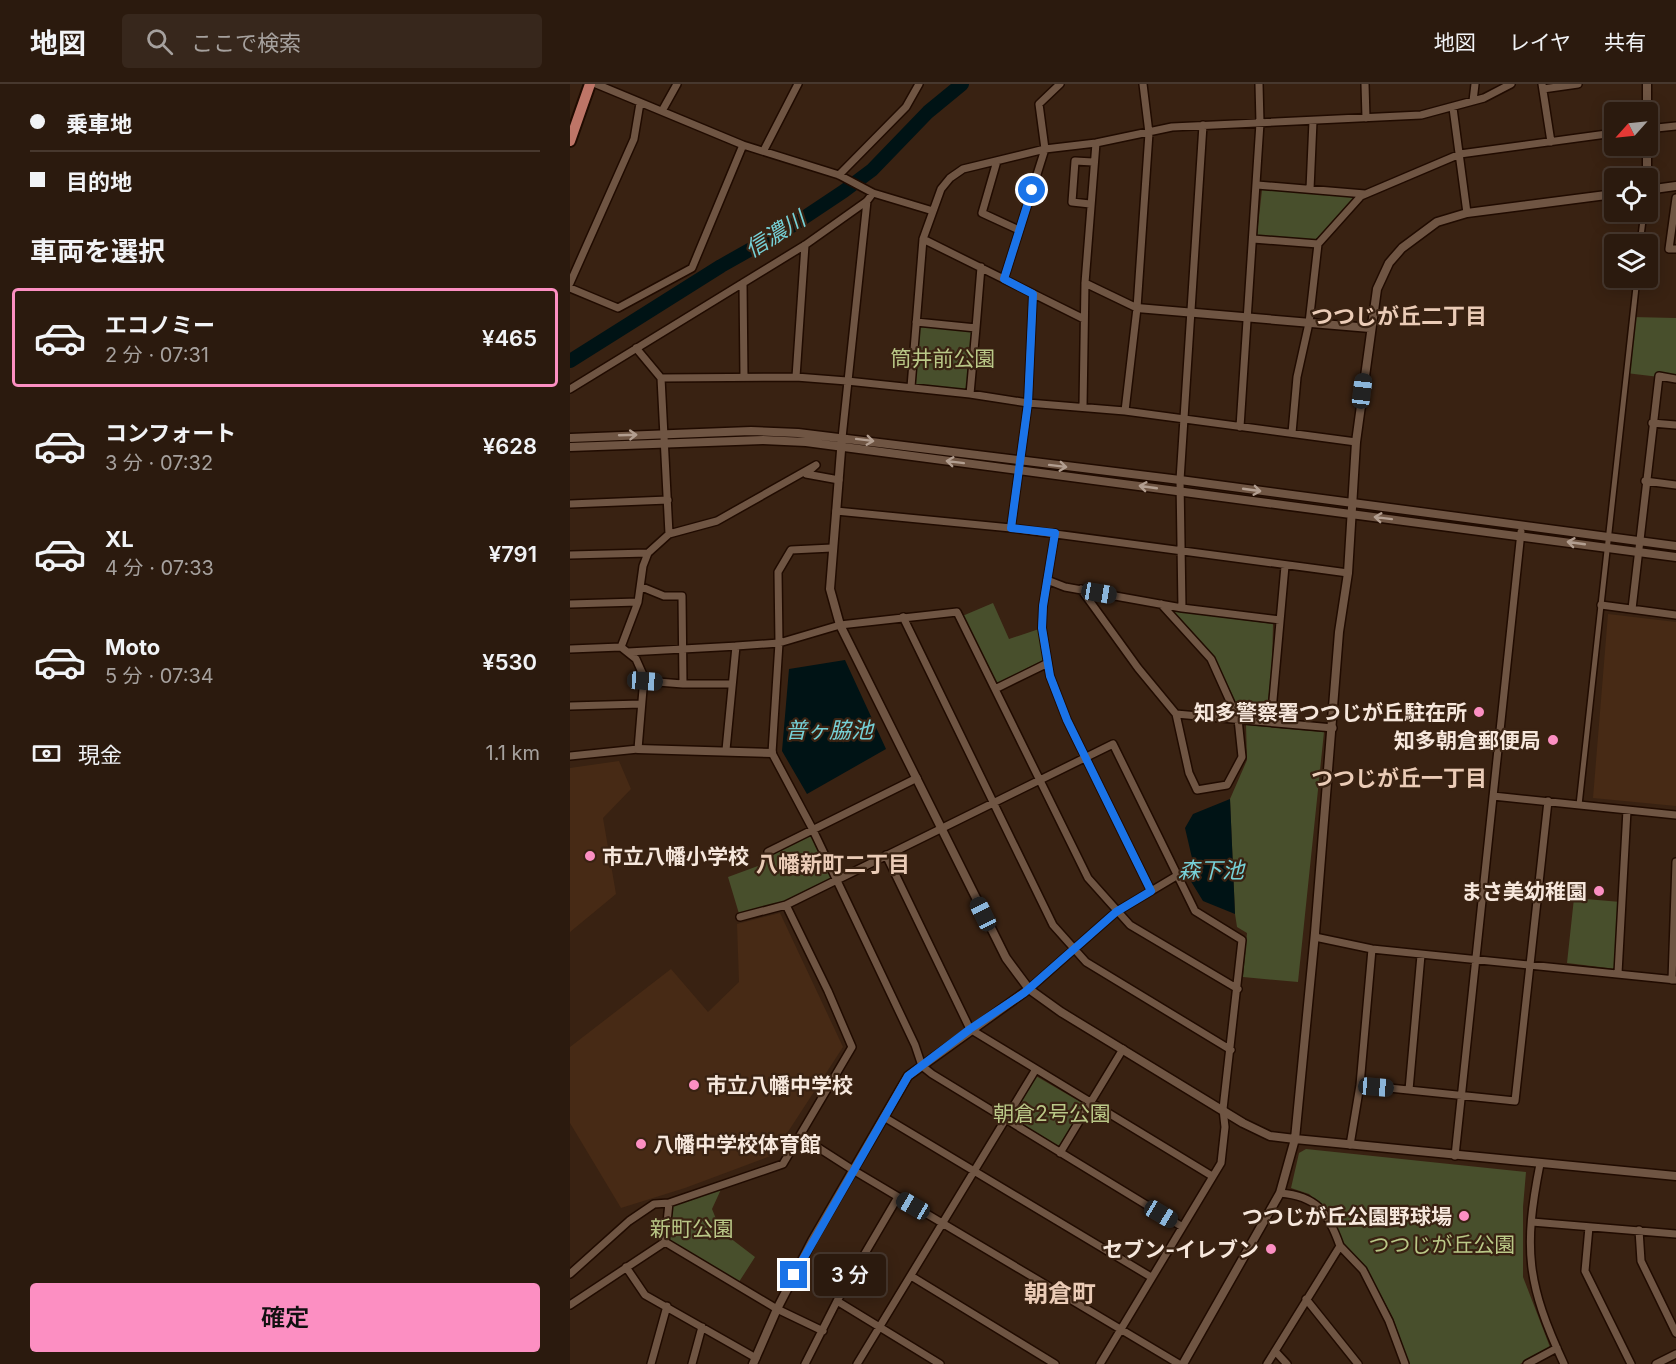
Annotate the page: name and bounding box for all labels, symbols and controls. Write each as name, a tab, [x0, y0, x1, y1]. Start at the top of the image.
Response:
search box	[122, 14, 542, 68]
icon: search	[143, 25, 176, 58]
text: 地図	[30, 26, 86, 60]
text: ここで検索	[191, 30, 301, 56]
text: 地図	[1434, 30, 1476, 55]
text: レイヤ	[1509, 30, 1571, 55]
text: 共有	[1604, 30, 1646, 55]
north arrow	[1604, 102, 1658, 156]
map controls	[1604, 102, 1658, 288]
text: 乗車地	[66, 111, 132, 137]
button: locate	[1604, 168, 1658, 222]
text: 目的地	[66, 169, 132, 195]
route start	[1018, 176, 1045, 203]
water label: 信濃川	[740, 204, 812, 263]
button: layers	[1604, 234, 1658, 288]
text: 車両を選択	[30, 235, 165, 268]
district label: つつじが丘二丁目	[1311, 303, 1487, 329]
icon: car	[33, 311, 87, 365]
text: エコノミー	[105, 312, 215, 338]
text: ¥465	[482, 325, 537, 351]
text: 2 分 · 07:31	[105, 343, 209, 367]
park label: 筒井前公園	[891, 346, 996, 371]
car	[1351, 372, 1373, 410]
icon: car	[33, 419, 87, 473]
text: コンフォート	[105, 420, 236, 446]
one-way arrow	[618, 430, 638, 441]
text: ¥628	[483, 433, 537, 459]
one-way arrow	[855, 435, 874, 446]
text: 3 分 · 07:32	[105, 451, 213, 475]
one-way arrow	[945, 456, 965, 467]
one-way arrow	[1048, 460, 1068, 471]
one-way arrow	[1139, 481, 1158, 492]
one-way arrow	[1241, 485, 1261, 496]
one-way arrow	[1374, 512, 1393, 523]
text: XL	[105, 526, 134, 552]
icon: car	[33, 527, 87, 581]
one-way arrow	[1567, 538, 1587, 549]
text: ¥791	[489, 541, 537, 567]
text: 4 分 · 07:33	[105, 556, 214, 580]
car	[1080, 581, 1118, 605]
text: Moto	[105, 634, 160, 660]
icon: car	[33, 635, 87, 689]
text: ¥530	[482, 649, 537, 675]
text: 5 分 · 07:34	[105, 664, 214, 688]
car	[626, 671, 664, 691]
place label: 知多警察署つつじが丘駐在所	[1194, 700, 1467, 725]
marker: 知多警察署つつじが丘駐在所	[1472, 705, 1486, 719]
water label: 普ヶ脇池	[785, 717, 875, 743]
place label: 知多朝倉郵便局	[1394, 728, 1541, 753]
marker: 知多朝倉郵便局	[1546, 733, 1560, 747]
icon: cash	[30, 737, 63, 770]
text: 1.1 km	[486, 741, 540, 765]
text: 現金	[78, 742, 122, 768]
district label: つつじが丘一丁目	[1311, 765, 1487, 791]
place label: 市立八幡小学校	[602, 844, 749, 869]
marker: 市立八幡小学校	[583, 849, 597, 863]
district label: 八幡新町二丁目	[756, 851, 910, 877]
water label: 森下池	[1178, 857, 1246, 883]
place label: まさ美幼稚園	[1461, 879, 1587, 904]
marker: まさ美幼稚園	[1592, 884, 1606, 898]
car	[967, 894, 999, 934]
place label: 市立八幡中学校	[706, 1073, 853, 1098]
car	[1357, 1076, 1395, 1098]
marker: 市立八幡中学校	[687, 1078, 701, 1092]
park label: 朝倉2号公園	[993, 1101, 1111, 1126]
place label: 八幡中学校体育館	[653, 1132, 821, 1157]
marker: 八幡中学校体育館	[634, 1137, 648, 1151]
car	[893, 1189, 933, 1223]
car	[1141, 1197, 1181, 1231]
place label: つつじが丘公園野球場	[1242, 1204, 1452, 1229]
marker: つつじが丘公園野球場	[1457, 1209, 1471, 1223]
park label: 新町公園	[650, 1216, 734, 1241]
park label: つつじが丘公園	[1369, 1232, 1516, 1257]
place label: セブン-イレブン	[1102, 1237, 1259, 1262]
marker: セブン-イレブン	[1264, 1242, 1278, 1256]
callout: 3 分	[815, 1254, 887, 1296]
route end	[780, 1261, 807, 1288]
text: 3 分	[831, 1263, 869, 1287]
district label: 朝倉町	[1024, 1279, 1096, 1308]
button: 確定	[30, 1283, 540, 1352]

